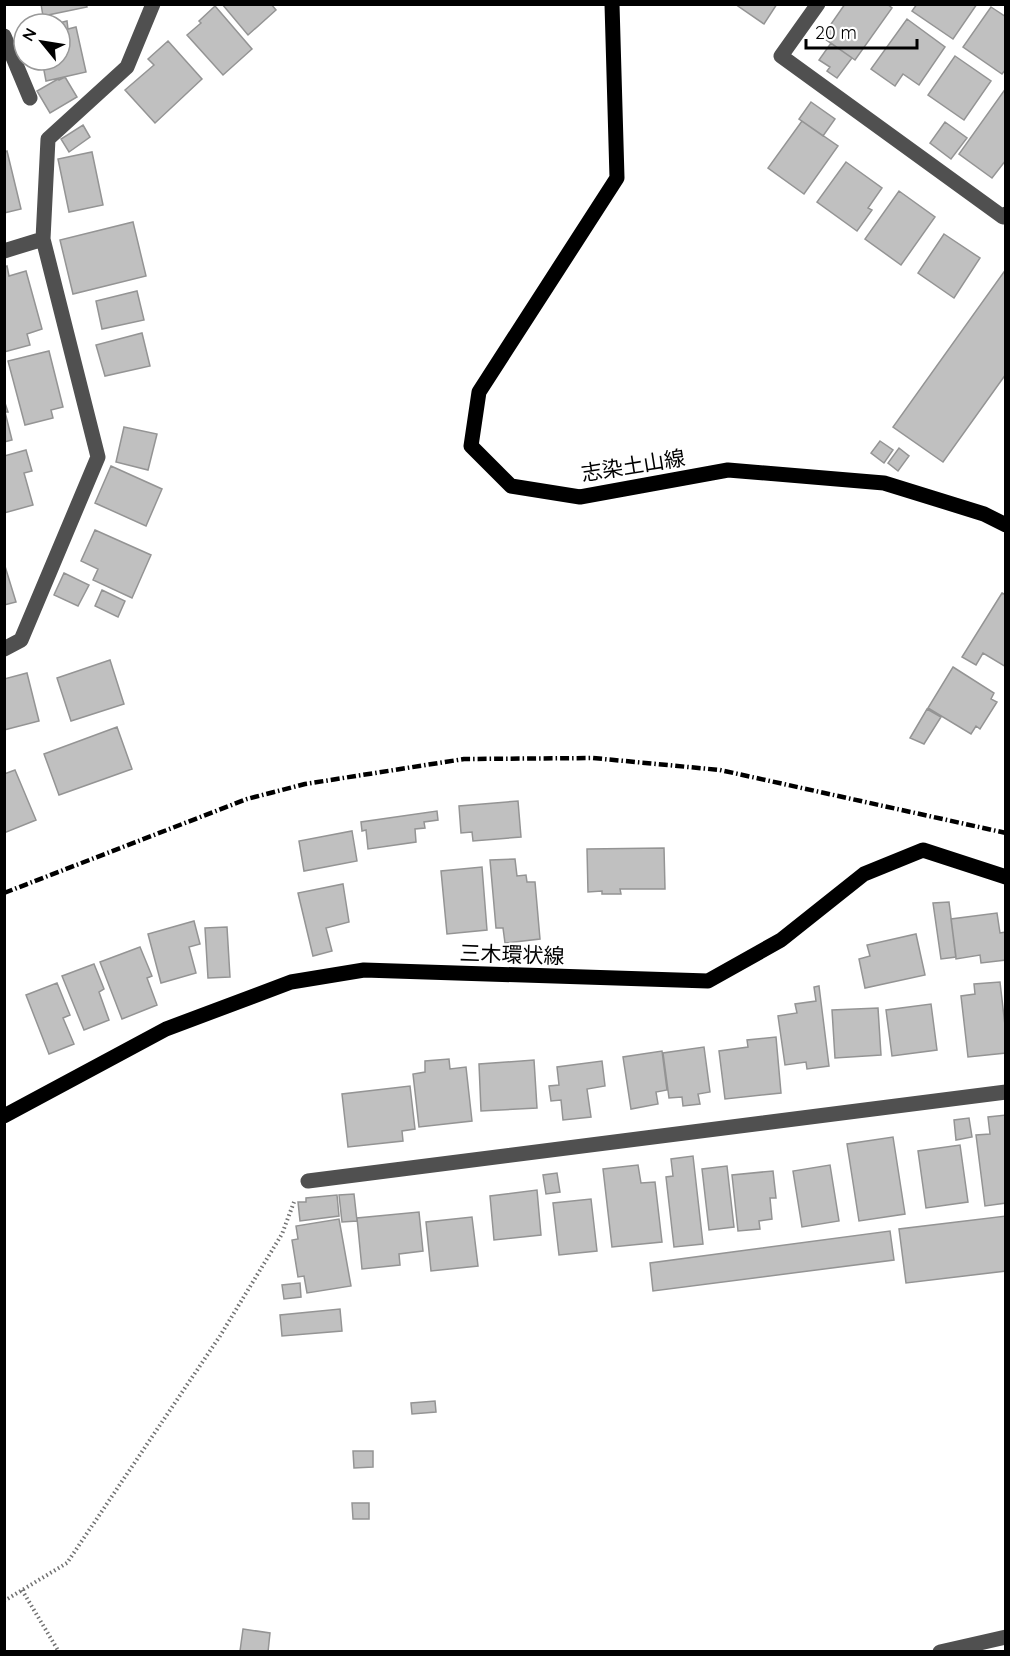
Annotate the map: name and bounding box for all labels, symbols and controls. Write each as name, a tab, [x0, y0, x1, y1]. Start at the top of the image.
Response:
north arrow	[12, 12, 72, 72]
scale bar	[806, 12, 917, 50]
text: 20 m	[815, 21, 857, 44]
text: N	[17, 24, 41, 45]
street label: 志染土山線	[579, 444, 687, 486]
street label: 三木環状線	[459, 939, 565, 969]

